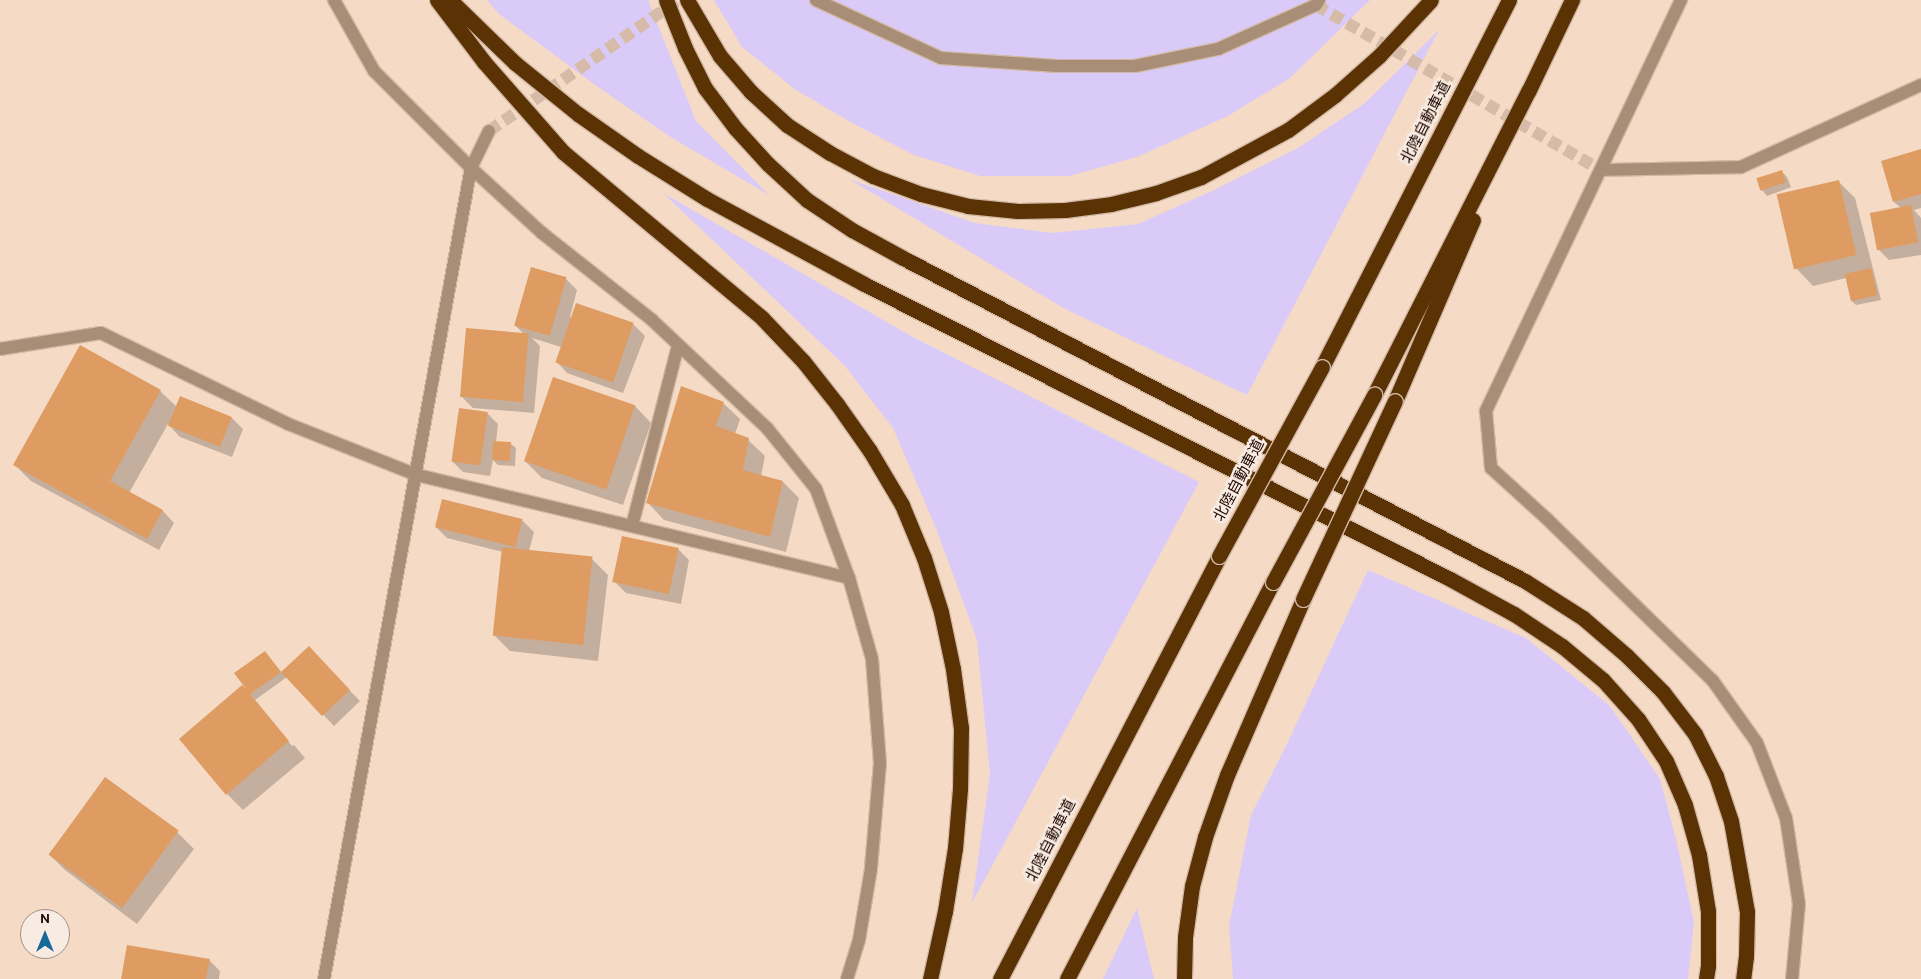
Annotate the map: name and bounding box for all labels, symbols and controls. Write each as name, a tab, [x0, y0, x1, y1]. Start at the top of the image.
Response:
street label: 北陸自動車道	[1399, 79, 1455, 167]
street label: 北陸自動車道	[1211, 437, 1269, 525]
street label: 北陸自動車道	[1024, 797, 1080, 885]
north arrow	[20, 909, 70, 959]
text: N	[40, 911, 50, 928]

